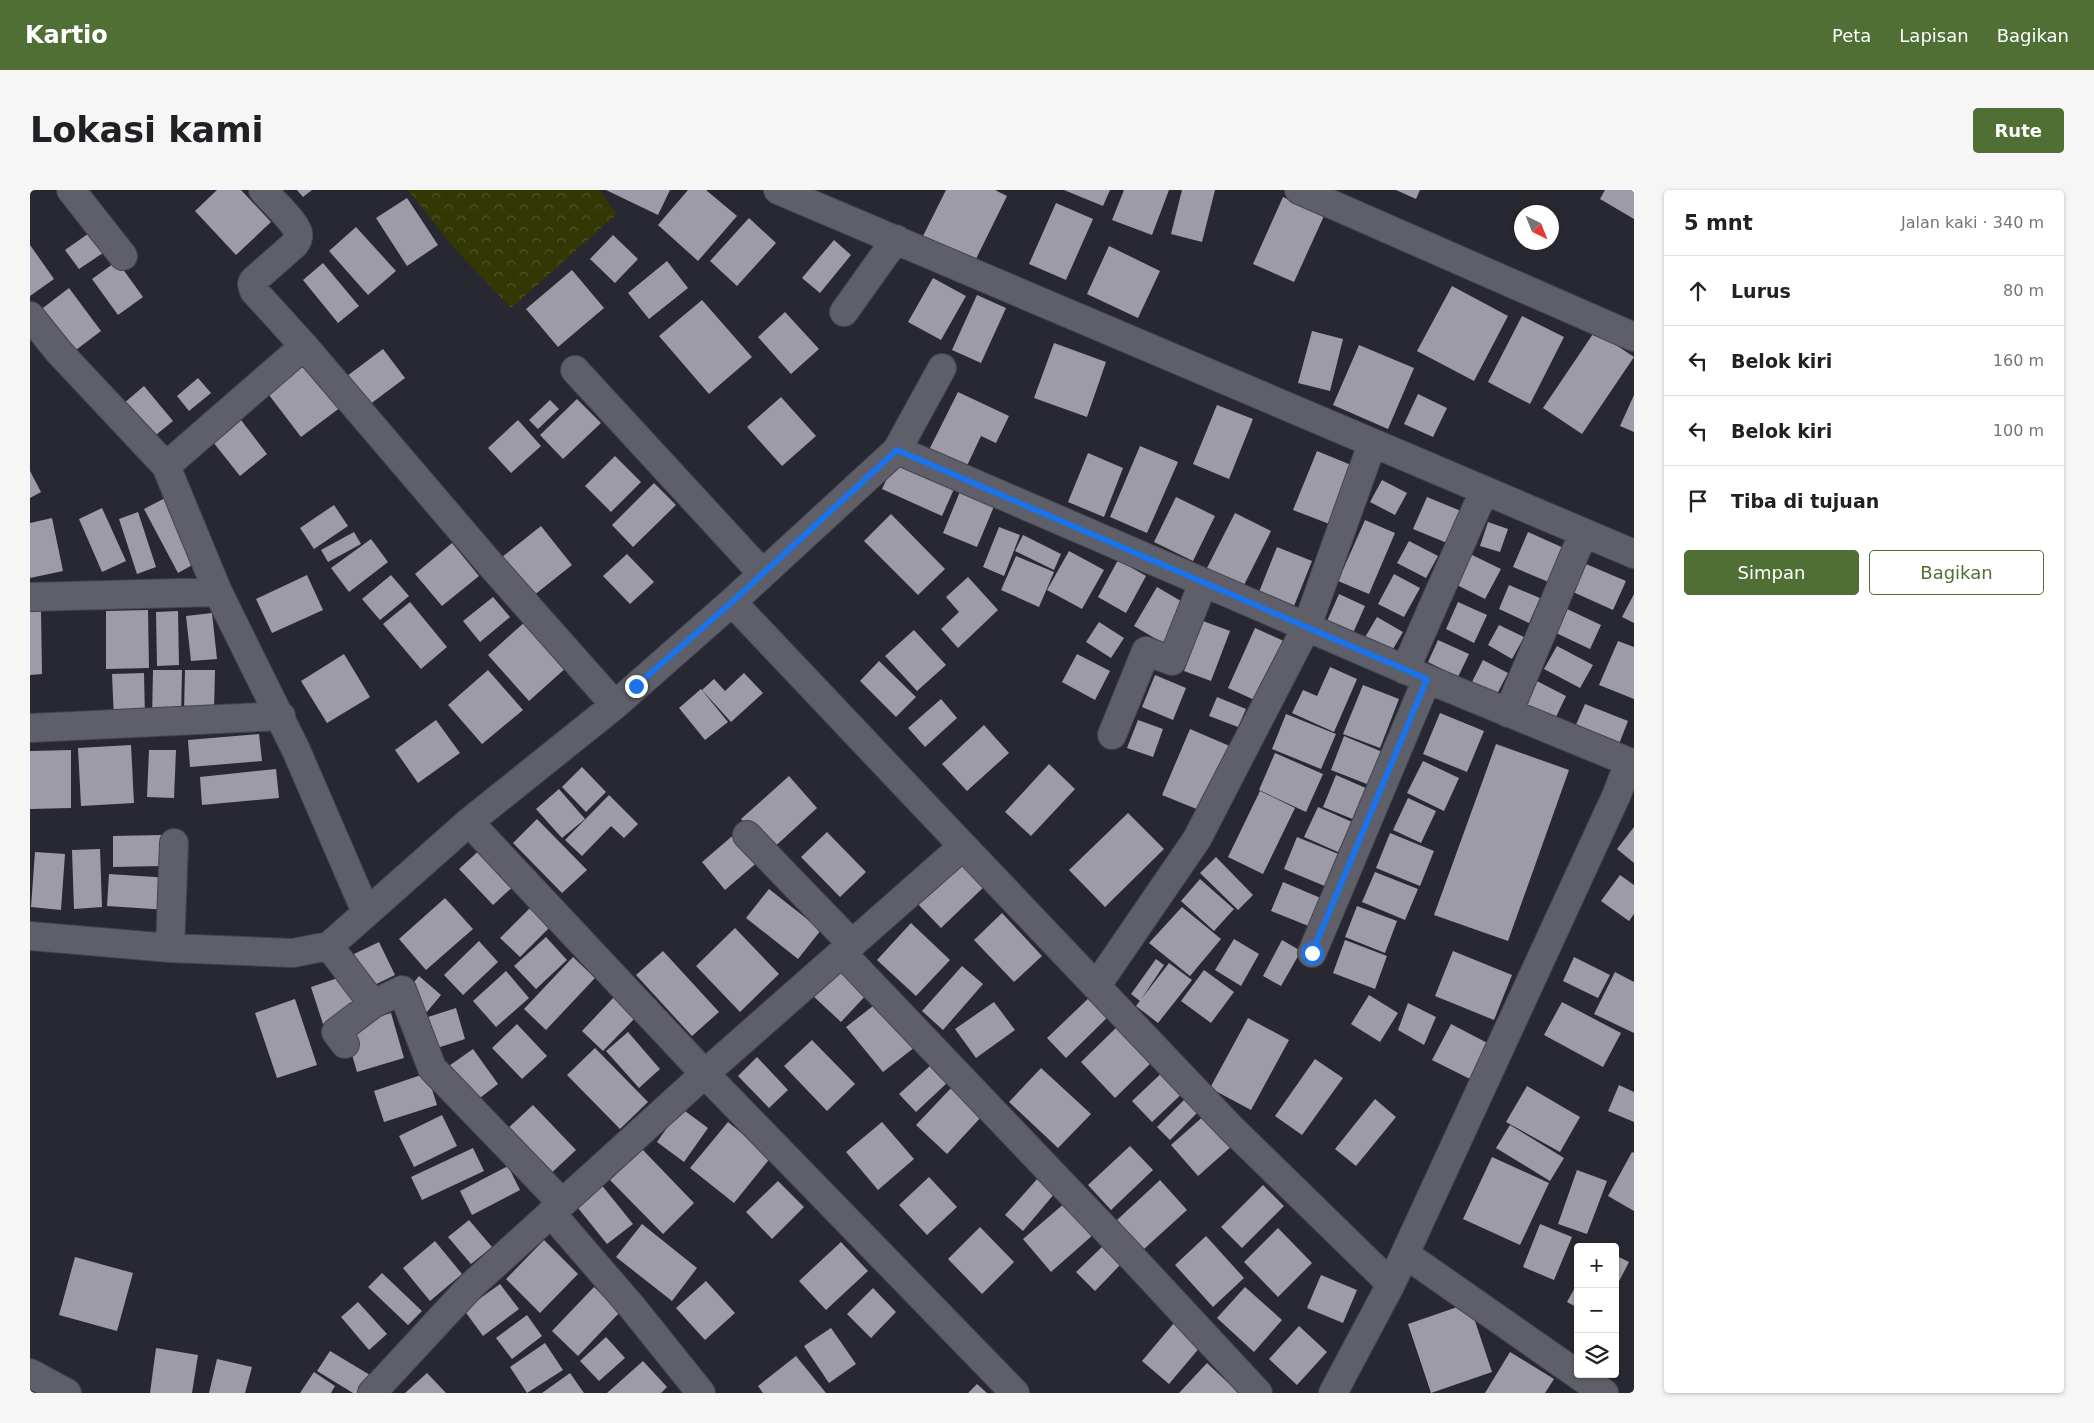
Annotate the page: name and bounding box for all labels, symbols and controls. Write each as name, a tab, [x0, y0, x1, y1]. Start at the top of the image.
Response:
text: Kartio	[25, 21, 108, 49]
text: Peta	[1832, 25, 1871, 46]
text: Lapisan	[1899, 25, 1969, 46]
text: Bagikan	[1997, 25, 2069, 46]
button: Rute	[1973, 108, 2064, 153]
text: Lokasi kami	[30, 110, 264, 150]
north arrow	[1514, 205, 1559, 250]
text: 5 mnt	[1684, 211, 1753, 235]
text: Jalan kaki · 340 m	[1901, 213, 2044, 232]
icon: ahead	[1684, 277, 1712, 305]
text: Lurus	[1731, 280, 1791, 302]
text: 80 m	[2003, 281, 2044, 300]
icon: left	[1684, 347, 1712, 375]
text: Belok kiri	[1731, 350, 1832, 372]
text: 160 m	[1993, 351, 2044, 370]
icon: left	[1684, 417, 1712, 445]
text: Belok kiri	[1731, 420, 1832, 442]
text: 100 m	[1993, 421, 2044, 440]
icon: arrive	[1684, 487, 1712, 515]
text: Tiba di tujuan	[1731, 490, 1879, 512]
button: Simpan	[1684, 550, 1859, 595]
button: Bagikan	[1869, 550, 2044, 595]
route end	[625, 675, 648, 698]
route start	[1301, 942, 1324, 965]
map controls	[1574, 1243, 1619, 1378]
button: +	[1574, 1243, 1619, 1288]
button: −	[1574, 1288, 1619, 1333]
button: layers	[1574, 1333, 1619, 1378]

